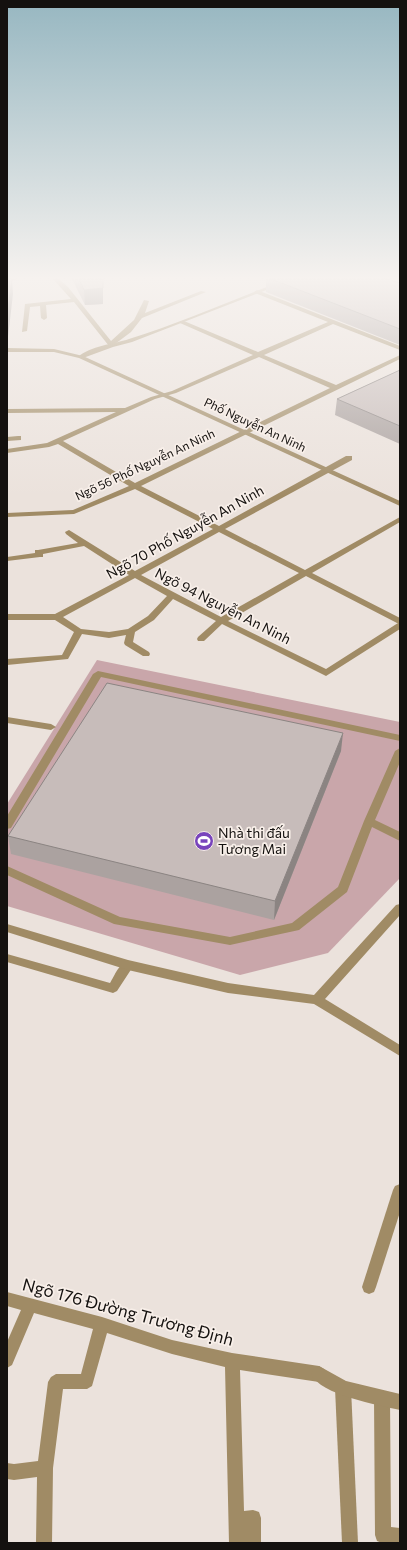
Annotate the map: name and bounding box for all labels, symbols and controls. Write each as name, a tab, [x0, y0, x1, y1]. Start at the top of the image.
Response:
street label: Phố Nguyễn An Ninh	[202, 394, 309, 454]
street label: Ngõ 56 Phố Nguyễn An Ninh	[73, 426, 217, 503]
street label: Ngõ 70 Phố Nguyễn An Ninh	[103, 481, 267, 582]
street label: Ngõ 94 Nguyễn An Ninh	[152, 564, 294, 647]
place label: Nhà thi đấu Tương Mai	[218, 824, 290, 857]
sports icon: Nhà thi đấu Tương Mai	[193, 830, 215, 852]
street label: Ngõ 176 Đường Trương Định	[20, 1273, 236, 1350]

